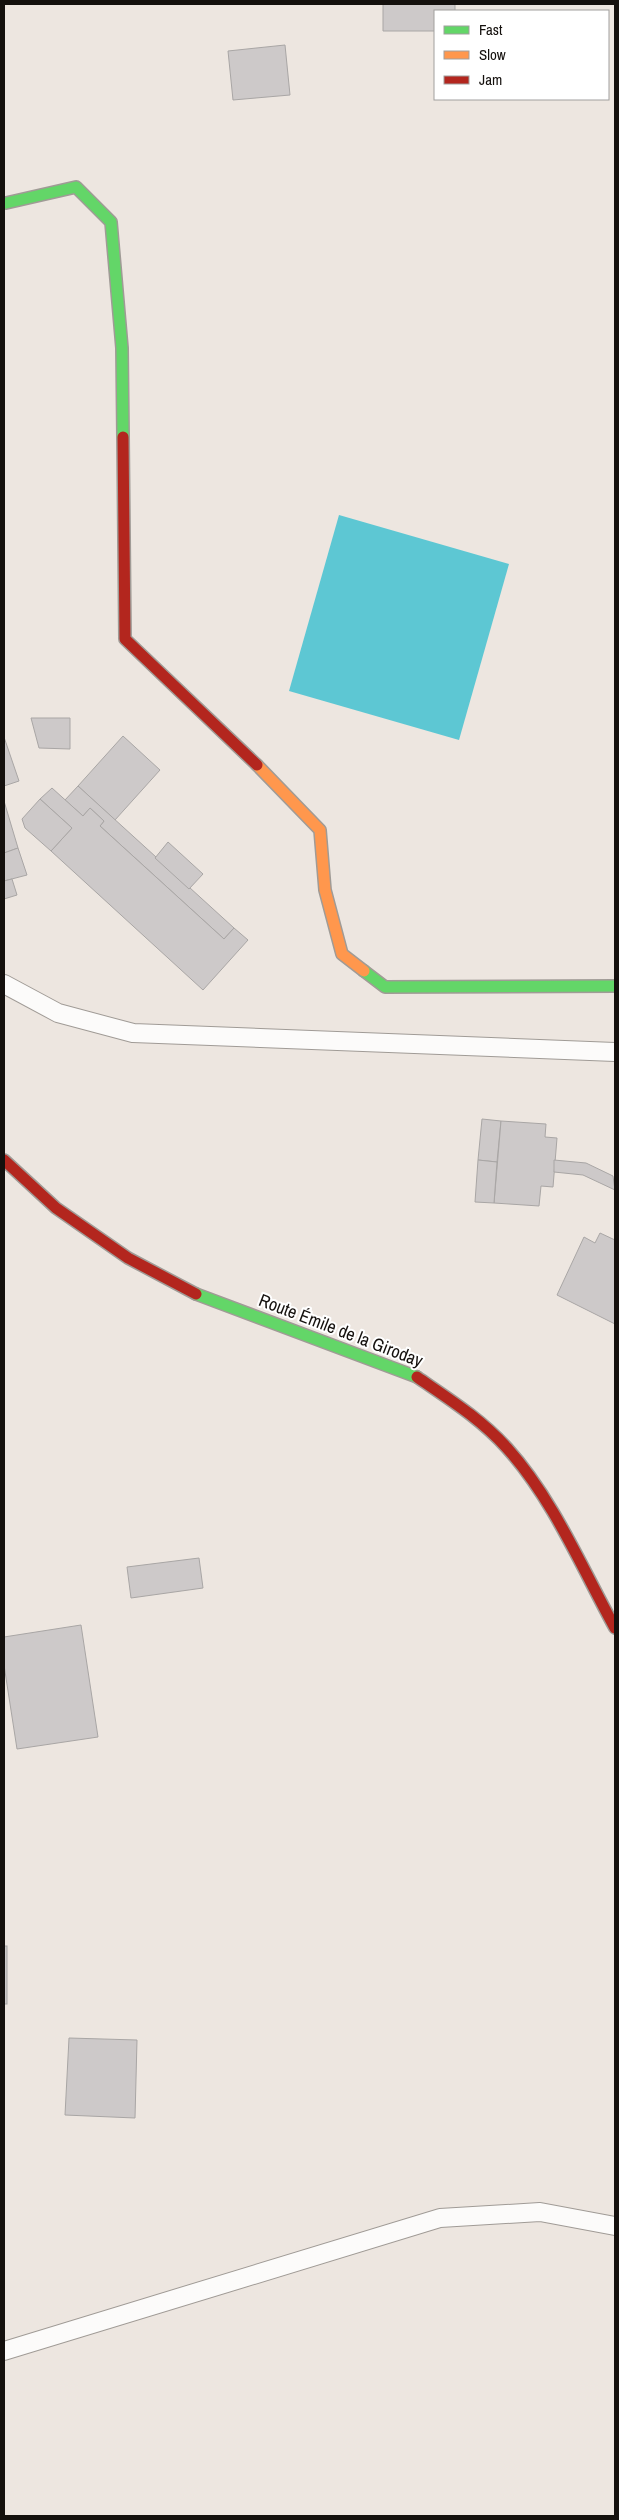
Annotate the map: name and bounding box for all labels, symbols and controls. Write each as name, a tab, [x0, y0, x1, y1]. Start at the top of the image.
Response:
legend	[434, 10, 609, 100]
text: Fast	[479, 19, 503, 40]
text: Slow	[479, 44, 506, 65]
text: Jam	[479, 69, 502, 90]
street label: Route Émile de la Giroday	[255, 1287, 427, 1373]

